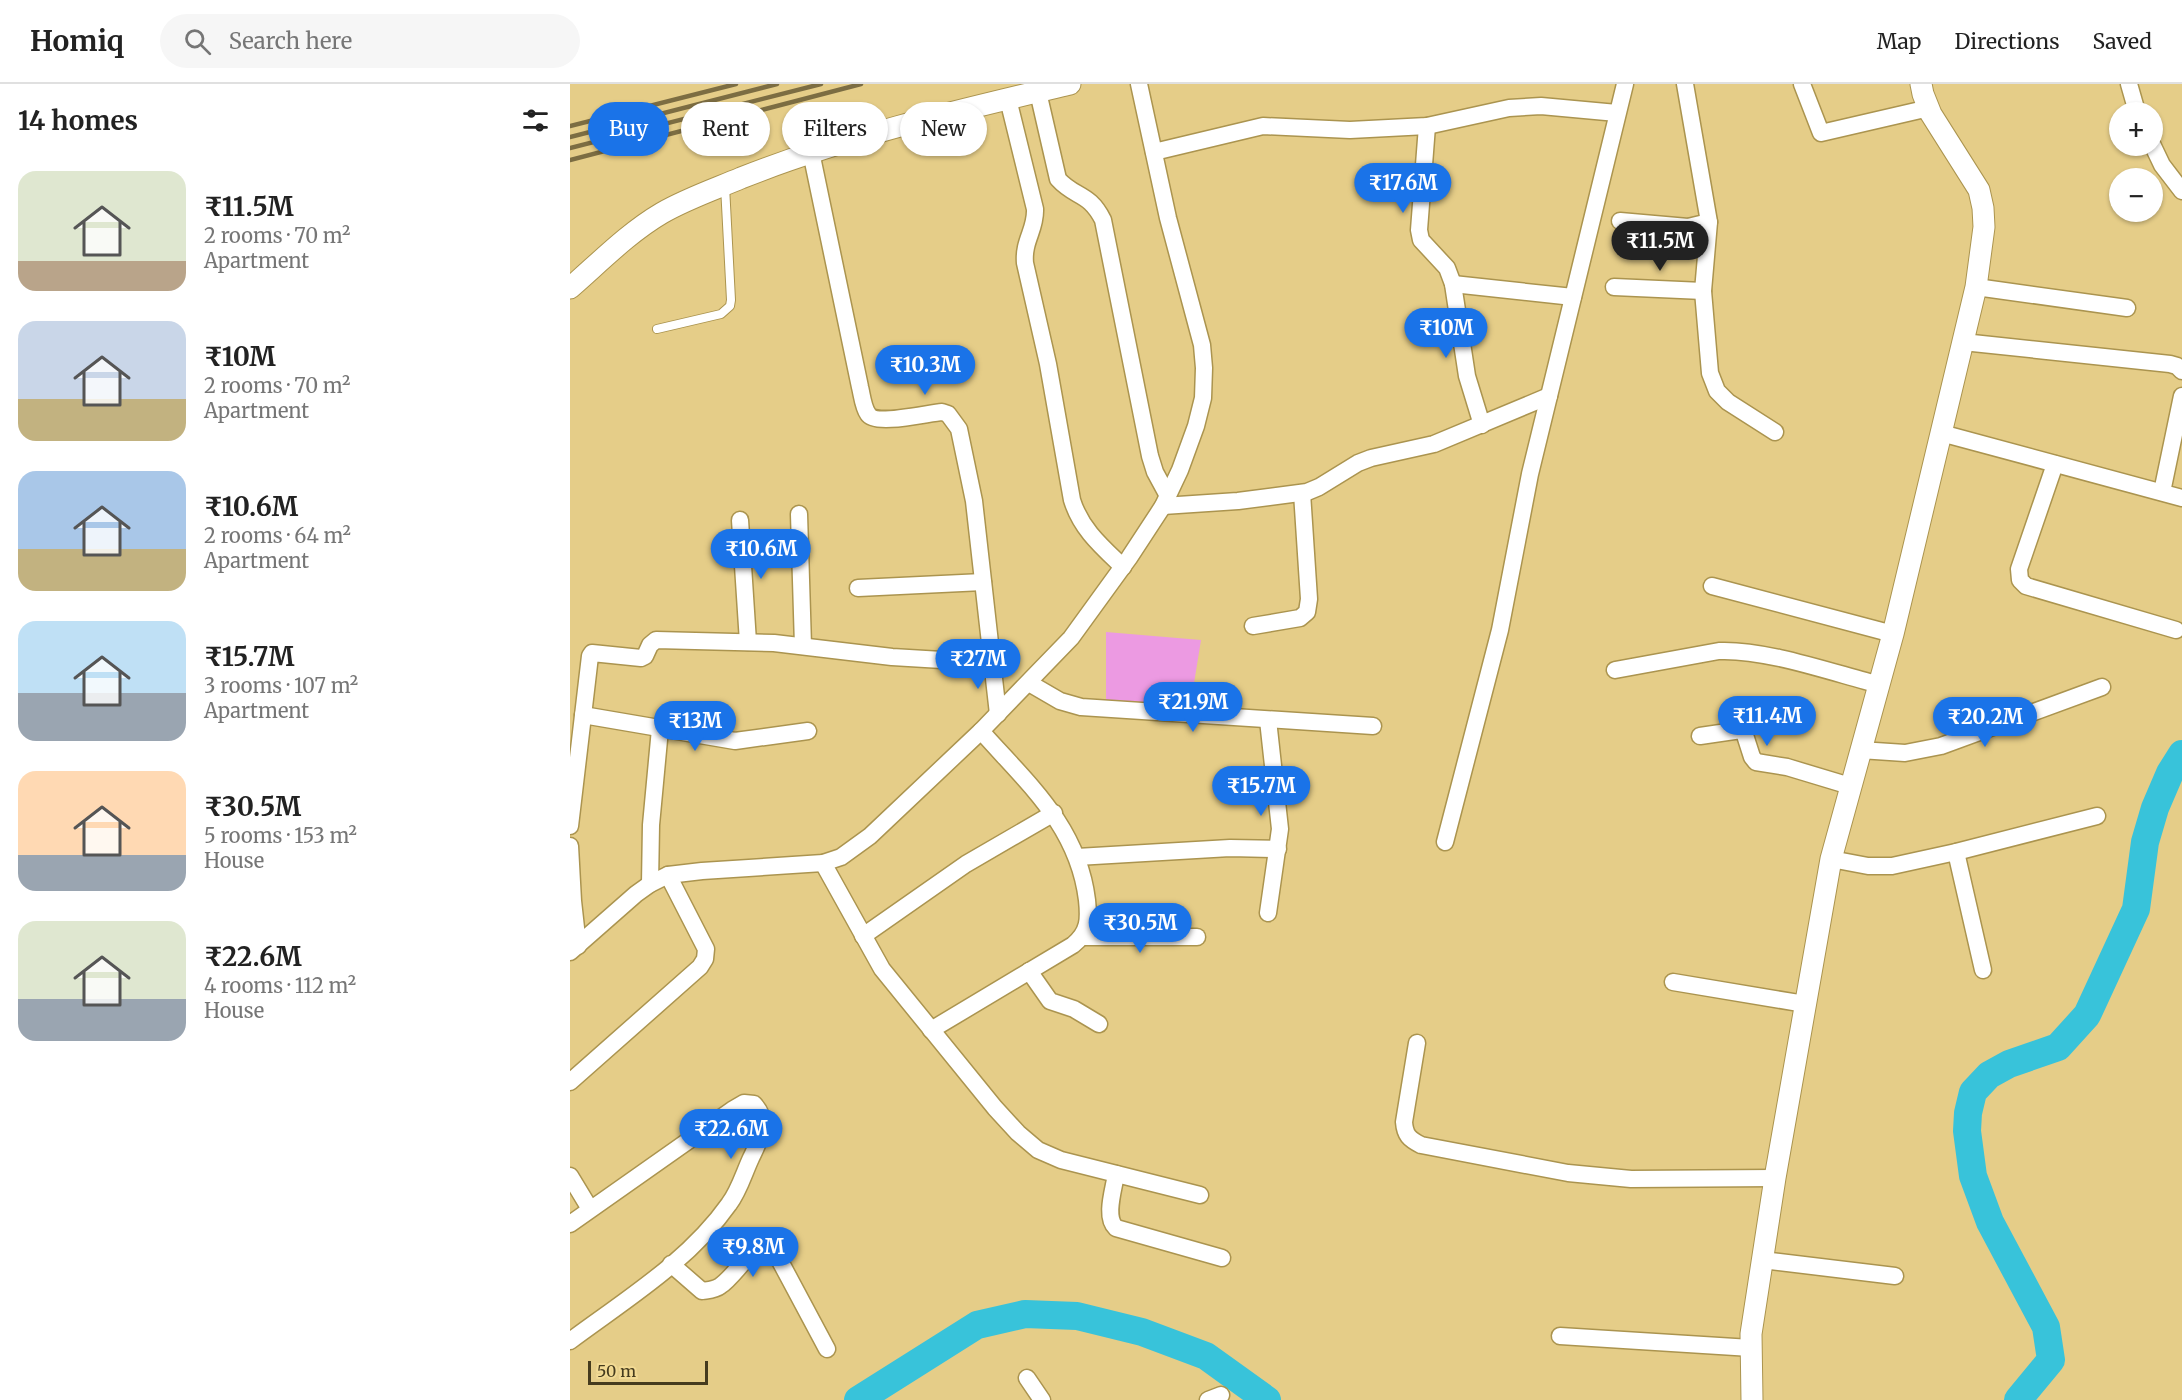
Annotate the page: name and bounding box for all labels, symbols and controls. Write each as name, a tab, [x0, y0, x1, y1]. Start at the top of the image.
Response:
search box	[160, 14, 580, 68]
text: Homiq	[30, 23, 124, 59]
icon: search	[181, 25, 214, 58]
text: Search here	[229, 27, 352, 55]
text: Map	[1877, 28, 1921, 55]
text: Directions	[1954, 28, 2059, 55]
text: Saved	[2092, 28, 2152, 55]
chip: Buy	[588, 102, 669, 156]
chip: Rent	[681, 102, 770, 156]
chip: Filters	[782, 102, 888, 156]
chip: New	[900, 102, 987, 156]
map controls	[2109, 102, 2163, 222]
button: +	[2109, 102, 2163, 156]
text: 14 homes	[18, 104, 138, 137]
icon: filters	[519, 104, 552, 137]
pin: ₹17.6M	[1354, 163, 1452, 214]
button: −	[2109, 168, 2163, 222]
text: ₹17.6M	[1368, 170, 1438, 195]
text: ₹11.5M	[204, 190, 294, 223]
icon: home	[66, 195, 138, 267]
pin: ₹11.5M	[1611, 221, 1709, 272]
text: 2 rooms · 70 m²	[204, 223, 350, 248]
text: ₹11.5M	[1626, 228, 1694, 253]
text: Apartment	[204, 248, 309, 273]
pin: ₹10M	[1410, 308, 1482, 359]
text: ₹10M	[1418, 315, 1474, 340]
text: ₹10M	[204, 340, 276, 373]
icon: home	[66, 345, 138, 417]
pin: ₹10.3M	[876, 345, 974, 396]
text: ₹10.3M	[889, 352, 961, 377]
text: 2 rooms · 70 m²	[204, 373, 350, 398]
text: Apartment	[204, 398, 309, 423]
text: ₹10.6M	[204, 490, 298, 523]
icon: home	[66, 495, 138, 567]
text: 2 rooms · 64 m²	[204, 523, 351, 548]
pin: ₹10.6M	[712, 529, 810, 580]
text: ₹10.6M	[725, 536, 797, 561]
text: Apartment	[204, 548, 309, 573]
pin: ₹27M	[942, 639, 1014, 690]
text: ₹15.7M	[204, 640, 294, 673]
icon: home	[66, 645, 138, 717]
text: ₹27M	[949, 646, 1007, 671]
text: 3 rooms · 107 m²	[204, 673, 358, 698]
pin: ₹21.9M	[1144, 682, 1242, 733]
text: ₹21.9M	[1158, 689, 1228, 714]
pin: ₹11.4M	[1718, 696, 1816, 747]
pin: ₹20.2M	[1936, 697, 2034, 748]
text: Apartment	[204, 698, 309, 723]
pin: ₹13M	[659, 701, 731, 752]
text: ₹11.4M	[1732, 703, 1802, 728]
text: ₹20.2M	[1947, 704, 2023, 729]
text: ₹13M	[668, 708, 722, 733]
pin: ₹15.7M	[1212, 766, 1310, 817]
text: ₹15.7M	[1226, 773, 1296, 798]
text: ₹30.5M	[204, 790, 301, 823]
icon: home	[66, 795, 138, 867]
text: 5 rooms · 153 m²	[204, 823, 357, 848]
text: House	[204, 848, 264, 873]
pin: ₹30.5M	[1091, 903, 1189, 954]
text: ₹30.5M	[1103, 910, 1177, 935]
text: ₹22.6M	[204, 940, 302, 973]
icon: home	[66, 945, 138, 1017]
text: 4 rooms · 112 m²	[204, 973, 356, 998]
text: House	[204, 998, 264, 1023]
pin: ₹22.6M	[682, 1109, 780, 1160]
text: ₹22.6M	[693, 1116, 769, 1141]
pin: ₹9.8M	[711, 1227, 795, 1278]
text: ₹9.8M	[721, 1234, 785, 1259]
scale bar	[588, 1358, 708, 1386]
text: 50 m	[597, 1361, 636, 1381]

